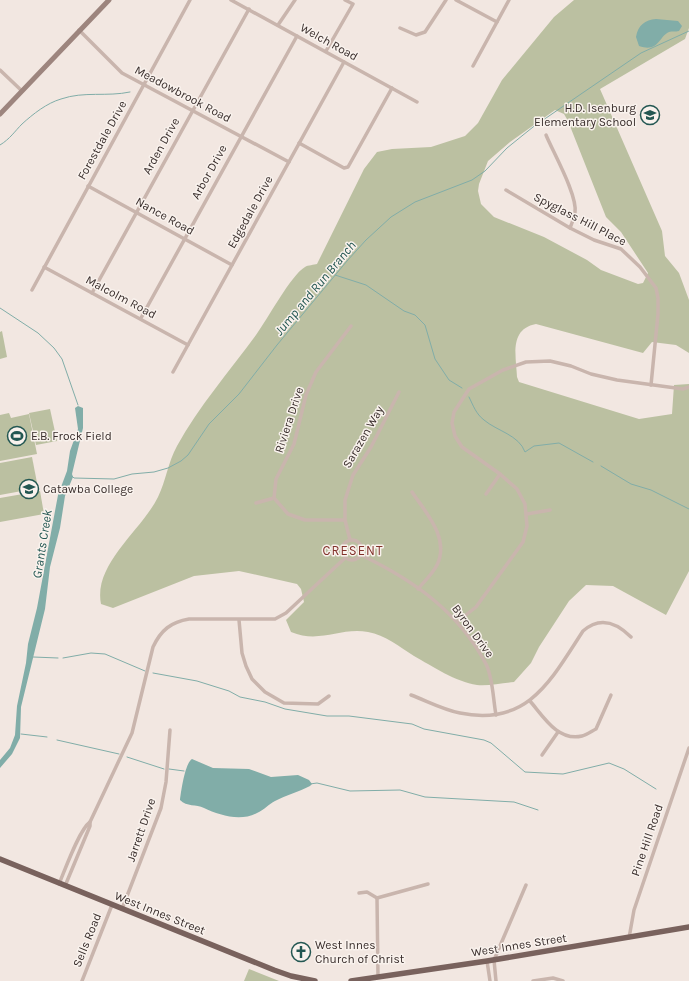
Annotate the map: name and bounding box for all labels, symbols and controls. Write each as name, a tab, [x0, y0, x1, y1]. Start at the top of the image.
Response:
street label: Welch Road	[298, 20, 360, 64]
street label: Meadowbrook Road	[132, 63, 234, 125]
street label: Forestdale Drive	[75, 98, 129, 182]
place label: H.D. Isenburg Elementary School	[534, 101, 636, 129]
school or university icon: H.D. Isenburg Elementary School	[639, 104, 661, 126]
street label: Arden Drive	[140, 115, 182, 177]
street label: Arbor Drive	[188, 142, 230, 202]
street label: Edgedale Drive	[224, 173, 276, 251]
street label: Spyglass Hill Place	[531, 190, 629, 248]
street label: Nance Road	[133, 194, 197, 238]
water label: Jump and Run Branch	[271, 238, 359, 338]
street label: Malcolm Road	[83, 273, 159, 321]
street label: Riviera Drive	[272, 385, 306, 455]
street label: Sarazen Way	[340, 403, 387, 471]
sports icon: E.B. Frock Field	[6, 425, 28, 447]
place label: E.B. Frock Field	[31, 429, 112, 443]
school or university icon: Catawba College	[18, 478, 40, 500]
place label: Catawba College	[43, 482, 133, 496]
water label: Grants Creek	[29, 508, 55, 579]
district label: CRESENT	[323, 543, 383, 558]
street label: Byron Drive	[449, 602, 497, 660]
street label: Jarrett Drive	[124, 796, 158, 864]
street label: Pine Hill Road	[628, 802, 666, 878]
street label: West Innes Street	[113, 888, 208, 938]
street label: Sells Road	[70, 911, 104, 969]
street label: West Innes Street	[470, 930, 568, 959]
place label: West Innes Church of Christ	[315, 938, 405, 966]
church icon: West Innes Church of Christ	[290, 941, 312, 963]

